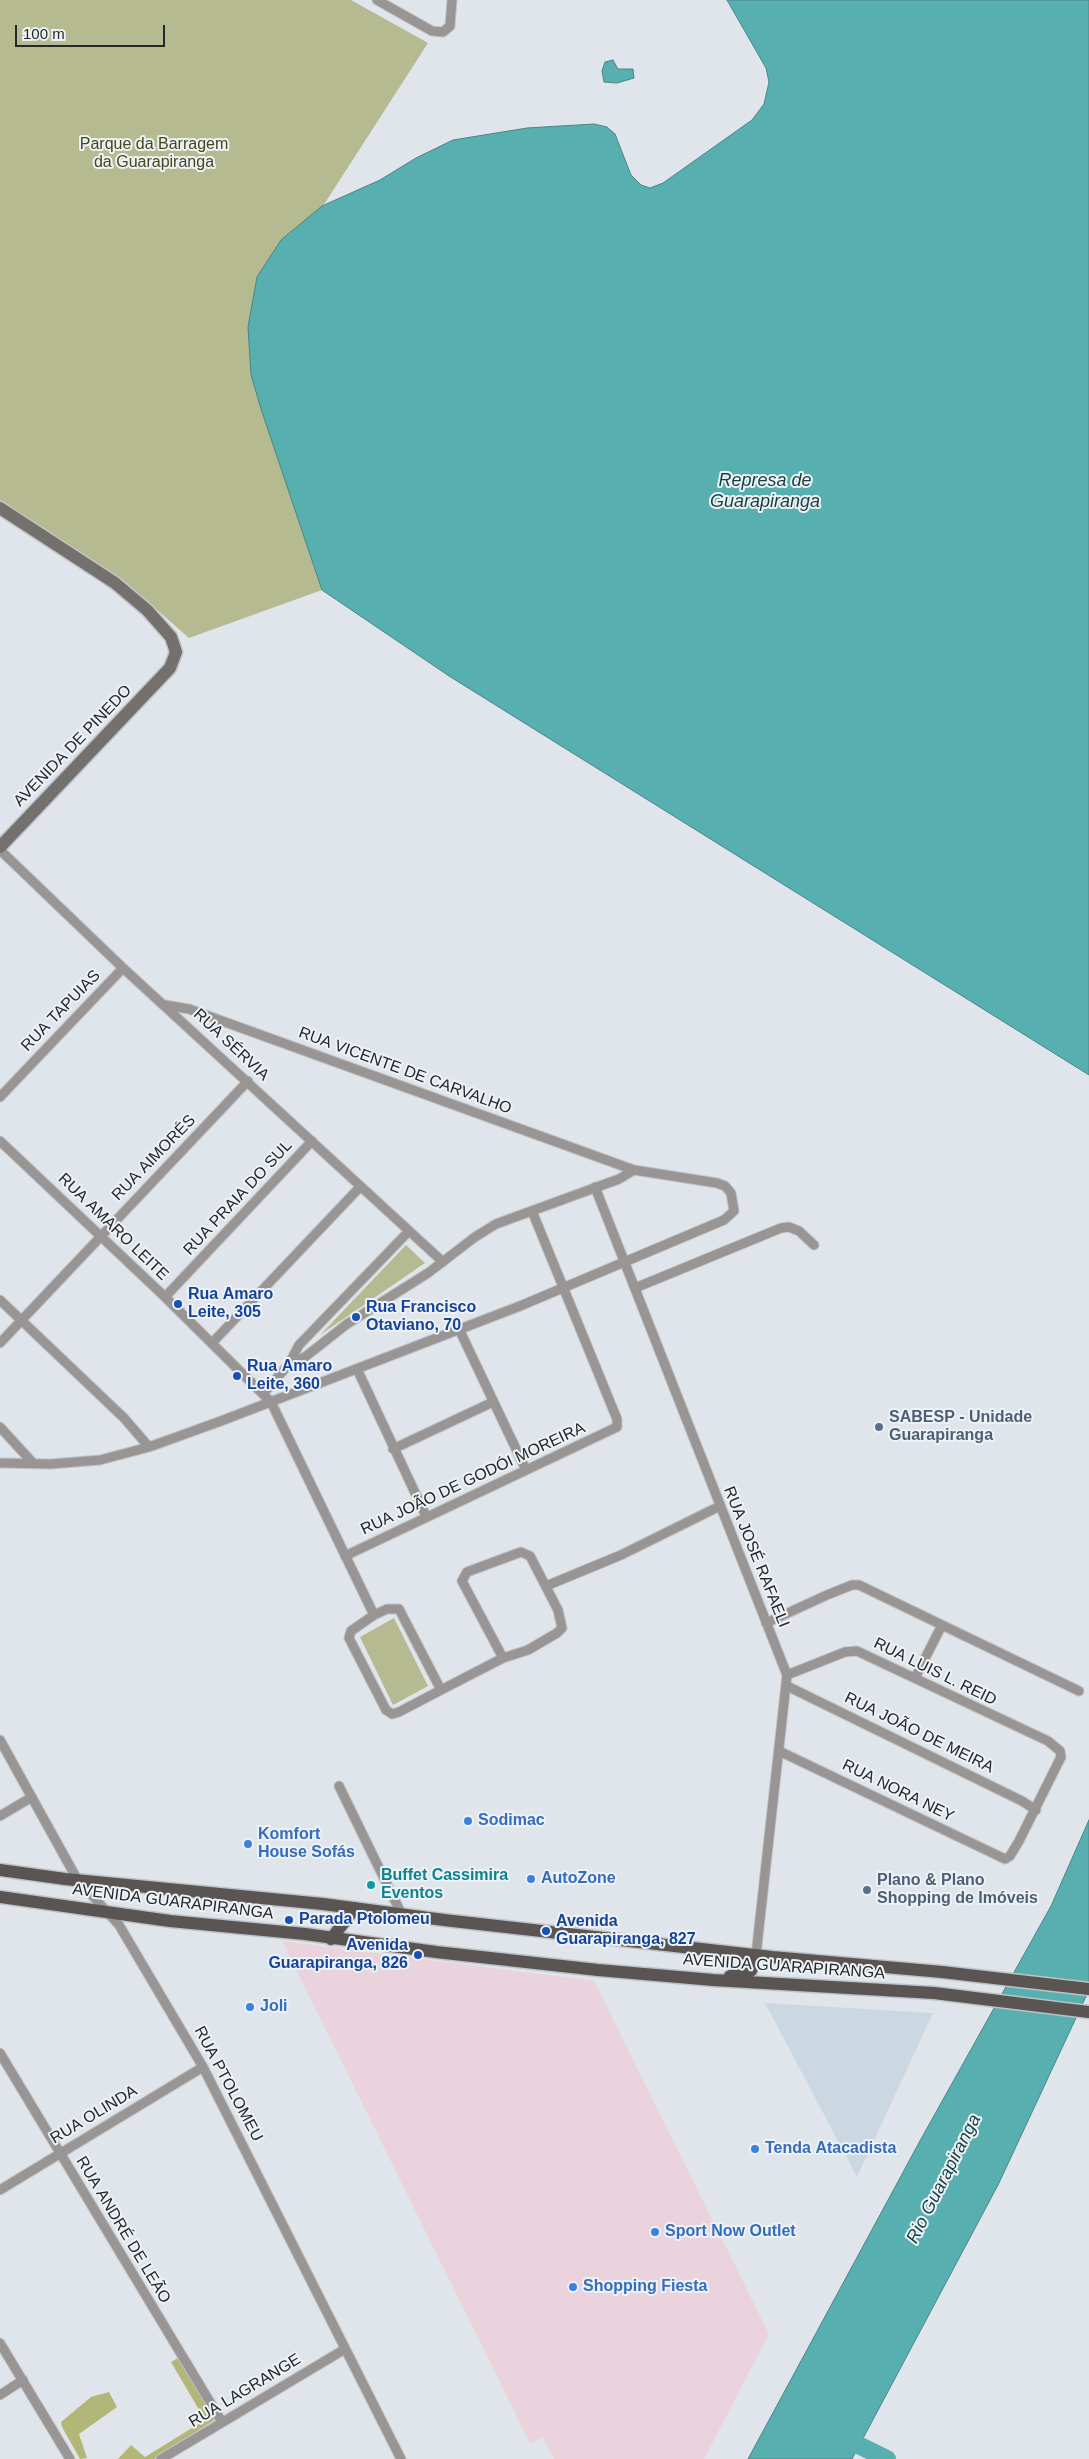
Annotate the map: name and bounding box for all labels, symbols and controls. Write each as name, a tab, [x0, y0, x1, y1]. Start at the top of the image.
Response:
scale bar	[18, 15, 168, 47]
text: 100 m	[23, 25, 65, 42]
park label: Parque da Barragem da Guarapiranga	[80, 135, 228, 173]
water label: Represa de Guarapiranga	[710, 470, 820, 512]
street label: AVENIDA DE PINEDO	[10, 681, 136, 811]
street label: RUA TAPUIAS	[17, 966, 105, 1056]
street label: RUA SÉRVIA	[189, 1005, 273, 1085]
street label: RUA VICENTE DE CARVALHO	[296, 1023, 514, 1119]
street label: RUA AIMORÉS	[108, 1111, 200, 1205]
street label: RUA PRAIA DO SUL	[180, 1137, 296, 1259]
street label: RUA AMARO LEITE	[54, 1169, 172, 1285]
place label: Rua Amaro Leite, 305	[188, 1285, 273, 1323]
marker: Rua Amaro Leite, 305	[172, 1298, 184, 1310]
place label: Rua Francisco Otaviano, 70	[366, 1298, 476, 1336]
marker: Rua Francisco Otaviano, 70	[350, 1311, 362, 1323]
place label: Rua Amaro Leite, 360	[247, 1357, 332, 1395]
marker: Rua Amaro Leite, 360	[231, 1370, 243, 1382]
place label: SABESP - Unidade Guarapiranga	[889, 1408, 1032, 1446]
street label: RUA JOÃO DE GODÓI MOREIRA	[358, 1418, 588, 1540]
marker: SABESP - Unidade Guarapiranga	[873, 1421, 885, 1433]
street label: RUA JOSÉ RAFAELI	[719, 1484, 793, 1630]
street label: RUA LUIS L. REID	[870, 1634, 1000, 1710]
street label: RUA JOÃO DE MEIRA	[841, 1689, 997, 1777]
street label: RUA NORA NEY	[839, 1756, 957, 1826]
place label: Sodimac	[478, 1811, 545, 1831]
marker: Sodimac	[462, 1815, 474, 1827]
place label: Komfort House Sofás	[258, 1825, 355, 1863]
marker: Komfort House Sofás	[242, 1838, 254, 1850]
place label: Buffet Cassimira Eventos	[381, 1866, 508, 1904]
place label: AutoZone	[541, 1869, 616, 1889]
place label: Plano & Plano Shopping de Imóveis	[877, 1871, 1038, 1909]
marker: AutoZone	[525, 1873, 537, 1885]
marker: Buffet Cassimira Eventos	[365, 1879, 377, 1891]
street label: AVENIDA GUARAPIRANGA	[71, 1880, 275, 1924]
marker: Plano & Plano Shopping de Imóveis	[861, 1884, 873, 1896]
place label: Parada Ptolomeu	[299, 1910, 430, 1930]
place label: Avenida Guarapiranga, 827	[556, 1912, 696, 1950]
marker: Parada Ptolomeu	[283, 1914, 295, 1926]
marker: Avenida Guarapiranga, 827	[540, 1925, 552, 1937]
place label: Avenida Guarapiranga, 826	[268, 1936, 408, 1974]
marker: Avenida Guarapiranga, 826	[412, 1949, 424, 1961]
street label: AVENIDA GUARAPIRANGA	[682, 1950, 886, 1984]
place label: Joli	[260, 1997, 288, 2017]
marker: Joli	[244, 2001, 256, 2013]
street label: RUA PTOLOMEU	[190, 2023, 266, 2145]
street label: RUA OLINDA	[47, 2082, 141, 2148]
water label: Rio Guarapiranga	[902, 2111, 986, 2247]
place label: Tenda Atacadista	[765, 2139, 896, 2159]
marker: Tenda Atacadista	[749, 2143, 761, 2155]
street label: RUA ANDRÉ DE LEÃO	[71, 2153, 175, 2307]
place label: Sport Now Outlet	[665, 2222, 796, 2242]
marker: Sport Now Outlet	[649, 2226, 661, 2238]
place label: Shopping Fiesta	[583, 2277, 707, 2297]
marker: Shopping Fiesta	[567, 2281, 579, 2293]
street label: RUA LAGRANGE	[186, 2350, 304, 2432]

